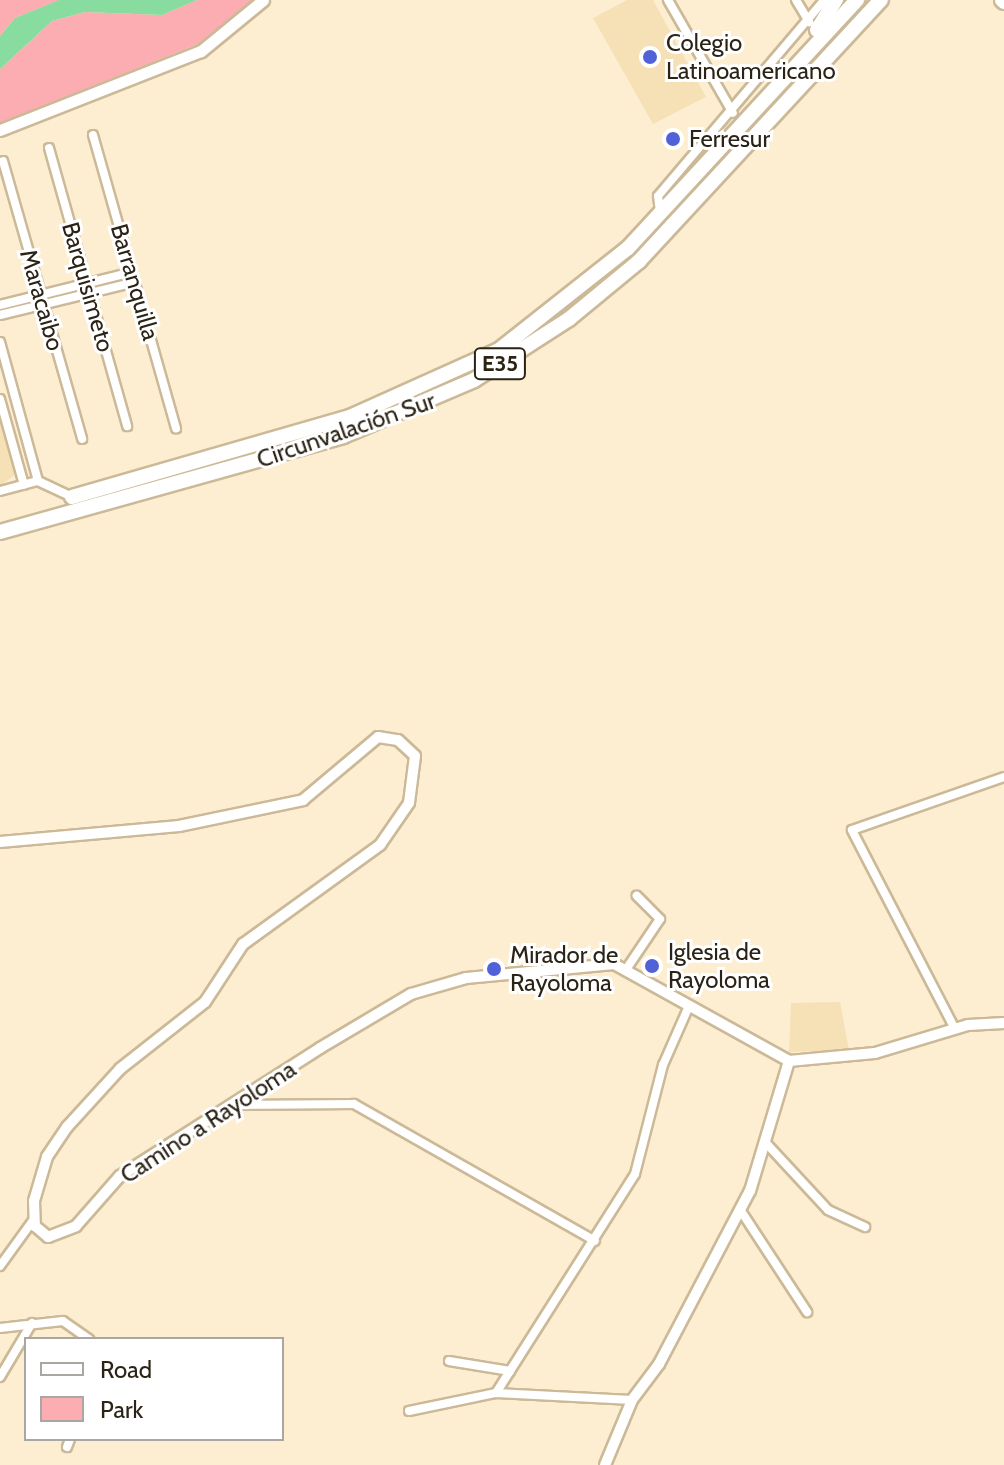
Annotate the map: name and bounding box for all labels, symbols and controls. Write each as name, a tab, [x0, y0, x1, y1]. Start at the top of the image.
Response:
place label: Colegio Latinoamericano	[666, 29, 836, 85]
marker: Colegio Latinoamericano	[641, 48, 659, 66]
place label: Ferresur	[689, 125, 770, 153]
marker: Ferresur	[664, 130, 682, 148]
street label: Barquisimeto	[56, 219, 120, 355]
street label: Barranquilla	[105, 221, 165, 343]
street label: Maracaibo	[14, 246, 70, 354]
road number: E35	[472, 346, 528, 382]
street label: Circunvalación Sur	[253, 386, 439, 474]
place label: Iglesia de Rayoloma	[668, 938, 770, 994]
place label: Mirador de Rayoloma	[510, 941, 618, 997]
marker: Iglesia de Rayoloma	[643, 957, 661, 975]
marker: Mirador de Rayoloma	[485, 960, 503, 978]
street label: Camino a Rayoloma	[115, 1055, 301, 1189]
legend	[24, 1337, 284, 1441]
text: Road	[100, 1355, 152, 1384]
text: Park	[100, 1395, 143, 1424]

